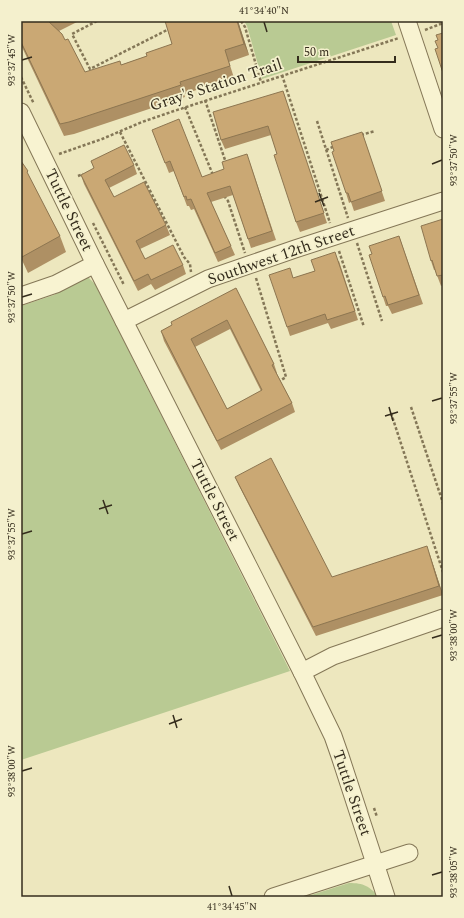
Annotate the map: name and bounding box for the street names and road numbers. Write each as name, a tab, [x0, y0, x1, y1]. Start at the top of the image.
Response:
street label: Gray's Station Trail	[147, 52, 285, 118]
street label: Tuttle Street	[39, 165, 100, 256]
street label: Southwest 12th Street	[204, 218, 358, 291]
street label: Tuttle Street	[184, 455, 246, 546]
street label: Tuttle Street	[326, 747, 378, 839]

